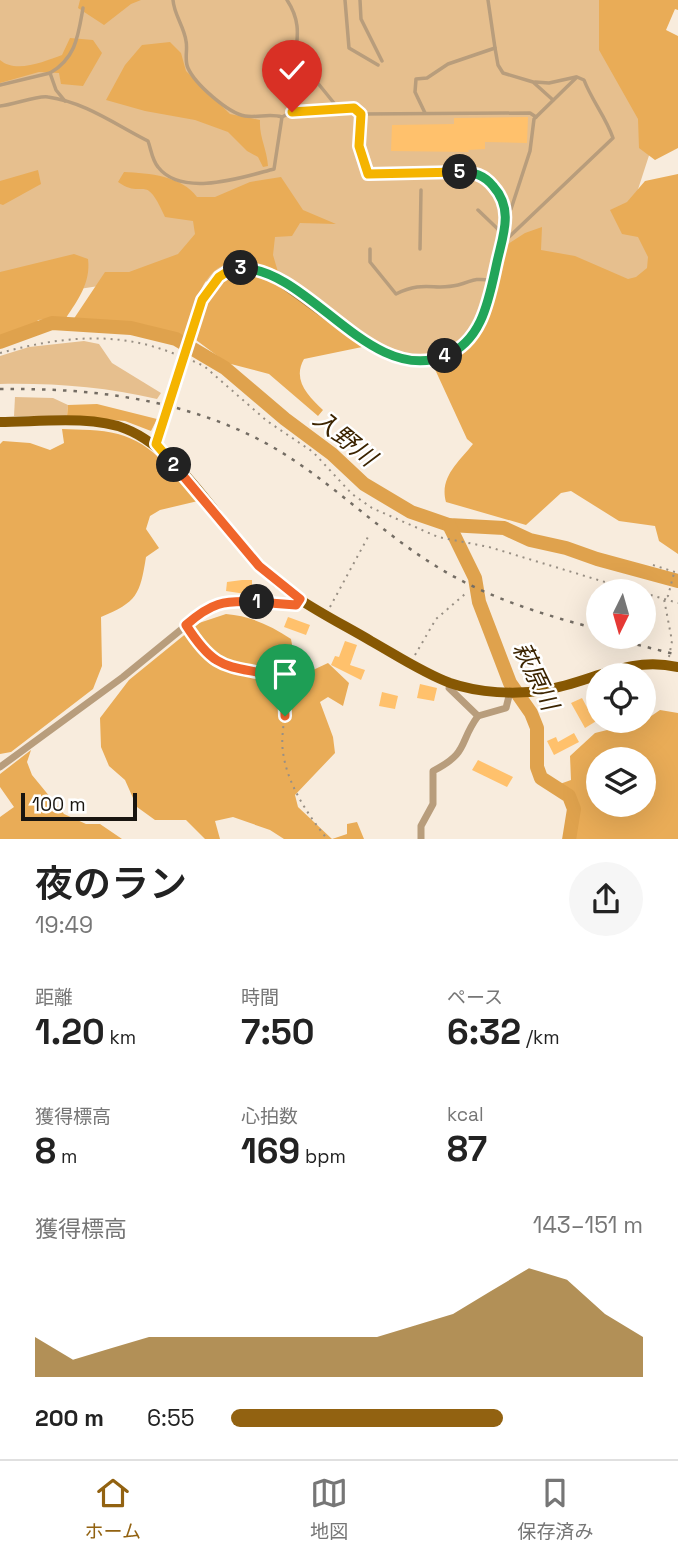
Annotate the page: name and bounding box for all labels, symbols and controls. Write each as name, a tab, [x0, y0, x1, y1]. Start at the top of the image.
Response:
pin	[262, 40, 322, 112]
icon: check	[273, 51, 311, 89]
pin: 5	[442, 154, 477, 190]
text: 5	[454, 159, 465, 184]
pin: 3	[224, 250, 258, 286]
text: 3	[235, 255, 246, 280]
pin: 4	[428, 338, 462, 374]
text: 4	[438, 343, 451, 368]
water label: 入野川	[307, 403, 385, 475]
pin: 2	[156, 448, 192, 482]
text: 2	[168, 452, 179, 477]
north arrow	[586, 579, 656, 649]
map controls	[586, 579, 656, 817]
pin: 1	[240, 584, 274, 620]
text: 1	[252, 589, 261, 614]
water label: 萩原川	[506, 637, 567, 718]
pin	[255, 644, 315, 716]
icon: arrive	[266, 655, 304, 693]
button: locate	[586, 663, 656, 733]
button: layers	[586, 747, 656, 817]
scale bar	[21, 790, 136, 822]
text: 100 m	[32, 792, 86, 817]
text: 夜のラン	[35, 860, 187, 908]
button: share	[569, 862, 643, 936]
text: 19:49	[35, 910, 93, 940]
text: 距離	[35, 985, 73, 1010]
text: 時間	[241, 985, 279, 1010]
text: ペース	[447, 985, 503, 1010]
text: 1.20	[35, 1010, 105, 1054]
text: 7:50	[241, 1010, 315, 1054]
text: 6:32	[447, 1010, 521, 1054]
text: km	[105, 1025, 136, 1050]
text: /km	[521, 1025, 560, 1050]
text: kcal	[447, 1102, 484, 1127]
text: 獲得標高	[35, 1104, 111, 1129]
text: 心拍数	[241, 1104, 298, 1129]
text: 87	[447, 1127, 487, 1171]
text: 8	[35, 1129, 56, 1173]
text: 169	[241, 1129, 300, 1173]
text: m	[56, 1144, 77, 1169]
text: bpm	[300, 1144, 346, 1169]
text: 143–151 m	[533, 1210, 643, 1240]
text: 獲得標高	[35, 1214, 127, 1244]
text: 200 m	[35, 1403, 104, 1433]
text: 6:55	[147, 1403, 194, 1433]
tab: ホーム	[85, 1474, 141, 1544]
tab: 地図	[310, 1474, 348, 1544]
tab: 保存済み	[517, 1474, 593, 1544]

